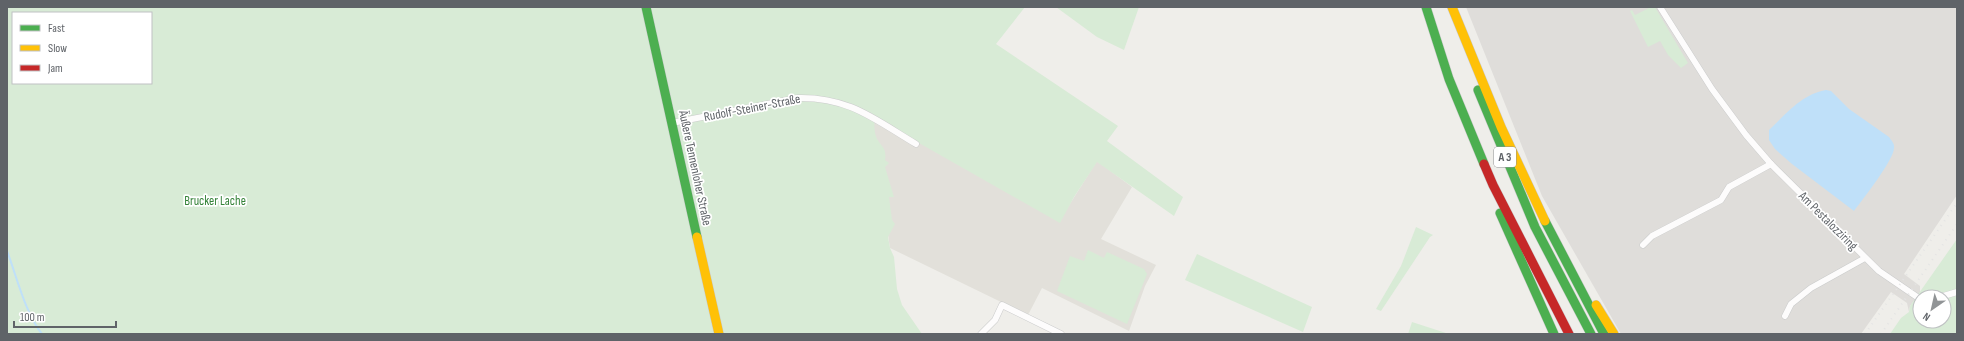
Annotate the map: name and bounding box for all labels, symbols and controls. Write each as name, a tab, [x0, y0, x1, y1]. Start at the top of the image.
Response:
legend	[12, 12, 152, 84]
text: Fast	[48, 21, 65, 36]
text: Slow	[48, 41, 67, 56]
text: Jam	[47, 61, 63, 76]
street label: Rudolf-Steiner-Straße	[702, 91, 802, 125]
street label: Äußere Tennenloher Straße	[675, 108, 715, 227]
road number: A 3	[1494, 147, 1516, 167]
street label: Am Pestalozziring	[1794, 187, 1861, 254]
park label: Brucker Lache	[184, 193, 246, 209]
north arrow	[1912, 289, 1952, 329]
scale bar	[14, 303, 116, 329]
text: 100 m	[20, 310, 45, 325]
text: N	[1921, 310, 1933, 324]

